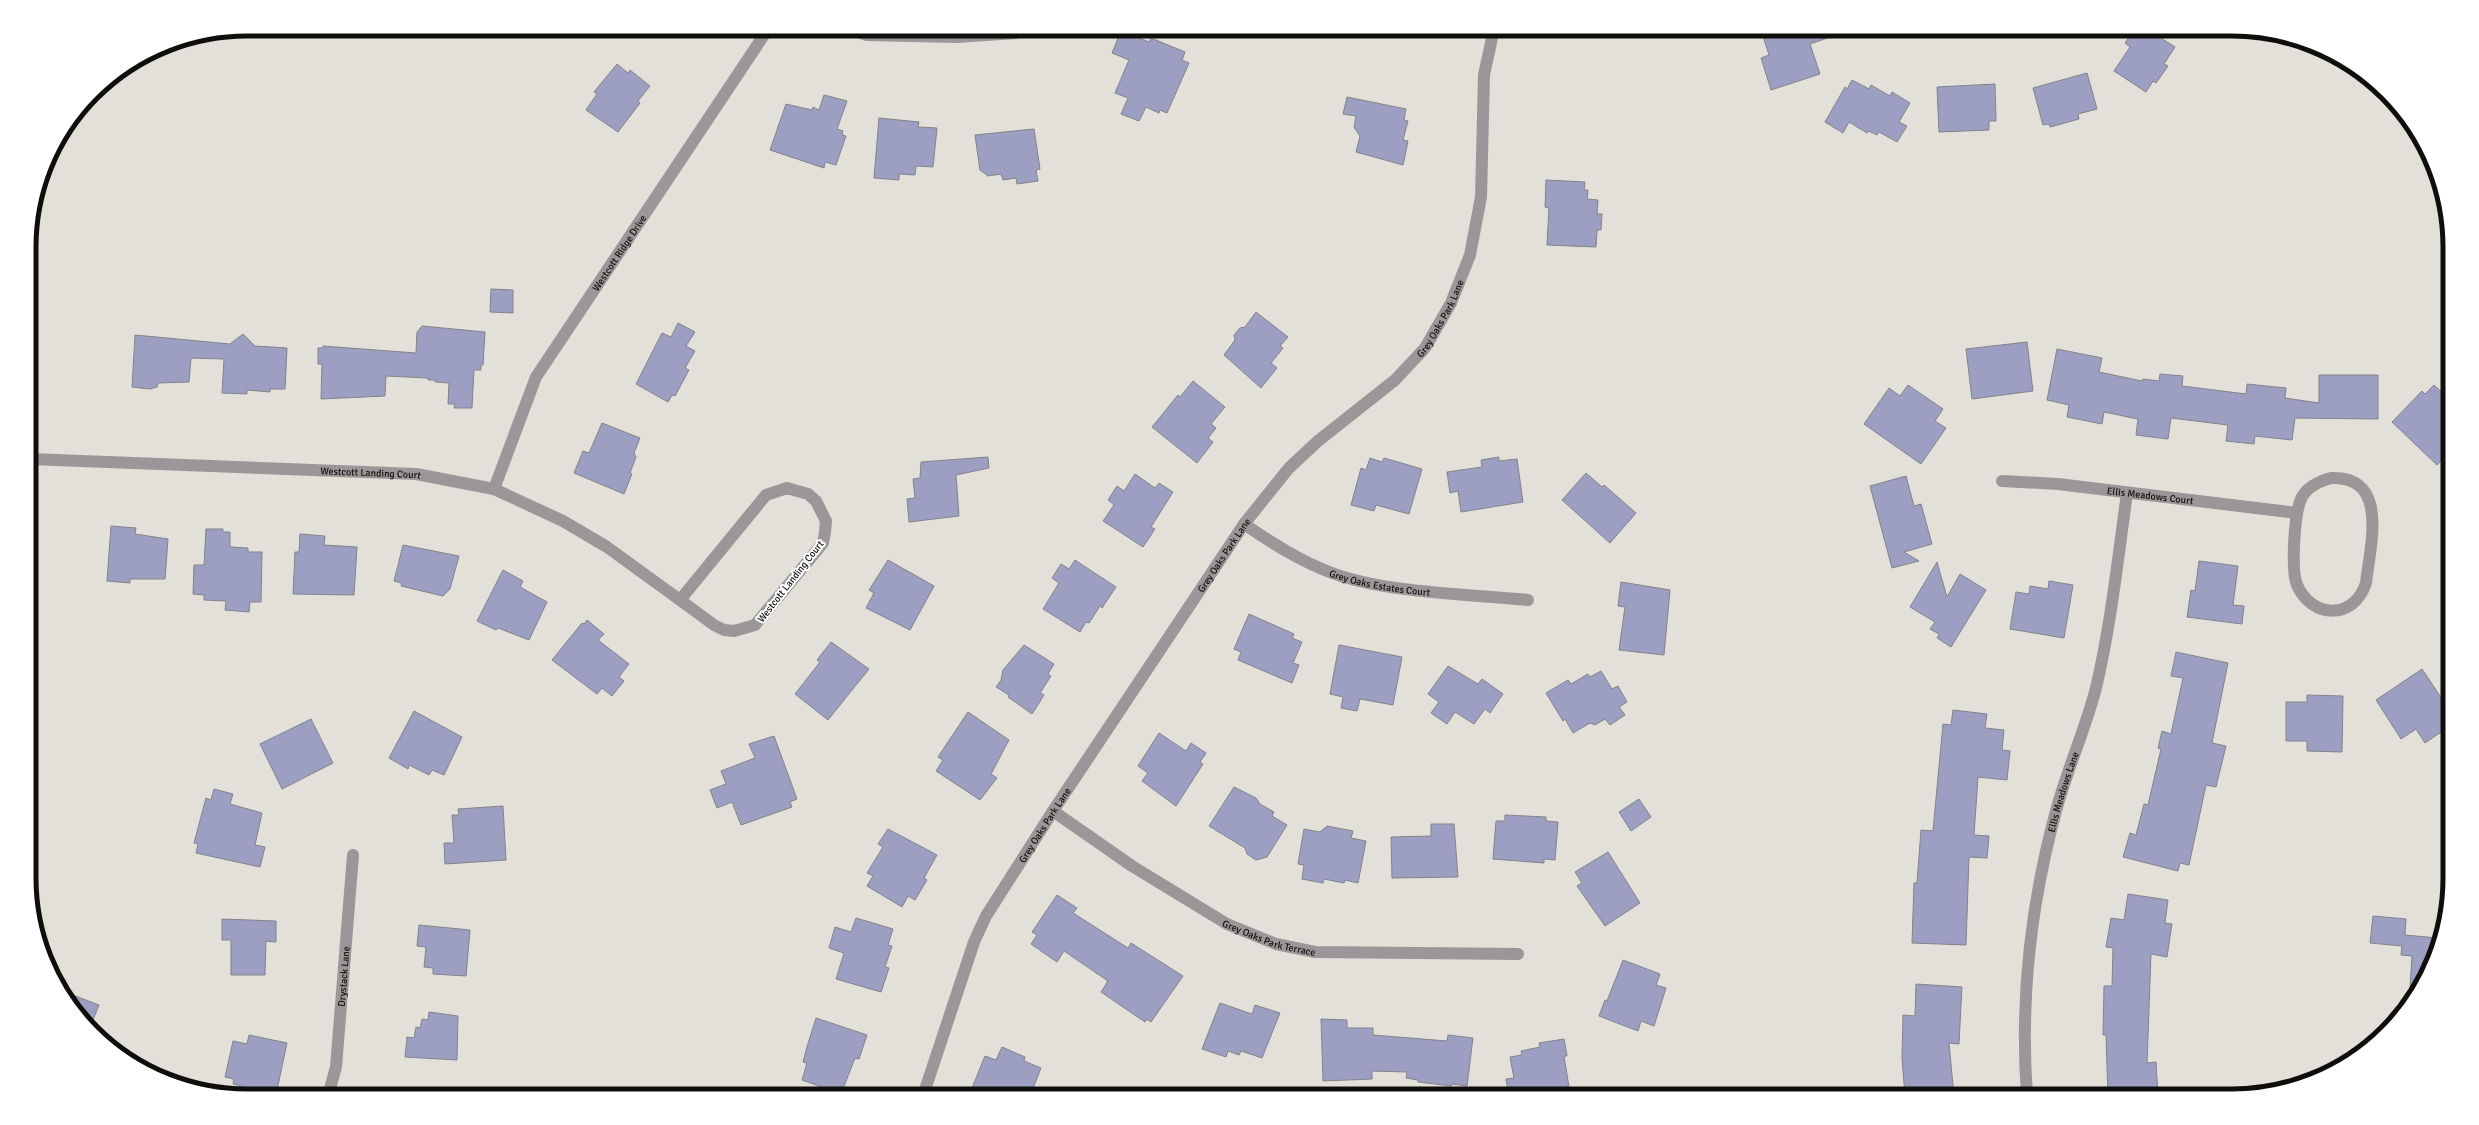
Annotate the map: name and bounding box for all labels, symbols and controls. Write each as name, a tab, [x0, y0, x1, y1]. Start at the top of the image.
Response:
street label: Westcott Ridge Drive	[590, 213, 649, 294]
street label: Grey Oaks Park Lane	[1414, 278, 1467, 360]
street label: Westcott Landing Court	[320, 465, 422, 482]
street label: Ellis Meadows Court	[2106, 485, 2195, 507]
street label: Grey Oaks Park Lane	[1195, 516, 1253, 595]
street label: Westcott Landing Court	[755, 538, 827, 625]
street label: Grey Oaks Estates Court	[1327, 568, 1431, 599]
street label: Ellis Meadows Lane	[2046, 750, 2082, 834]
street label: Grey Oaks Park Lane	[1017, 786, 1074, 865]
street label: Grey Oaks Park Terrace	[1220, 917, 1316, 959]
street label: Drystack Lane	[336, 946, 353, 1007]

